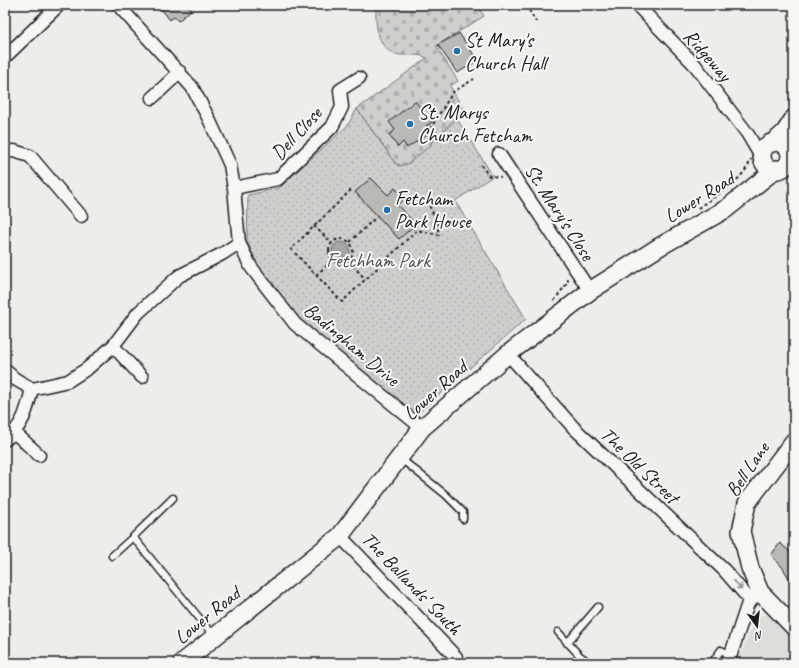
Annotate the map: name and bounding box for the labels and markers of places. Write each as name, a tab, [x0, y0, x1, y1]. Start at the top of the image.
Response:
place label: St Mary's Church Hall	[465, 28, 550, 76]
marker: St Mary's Church Hall	[452, 46, 462, 56]
place label: St. Marys Church Fetcham	[418, 100, 534, 148]
marker: St. Marys Church Fetcham	[405, 119, 415, 129]
place label: Fetcham Park House	[395, 186, 472, 234]
marker: Fetcham Park House	[382, 205, 392, 215]

